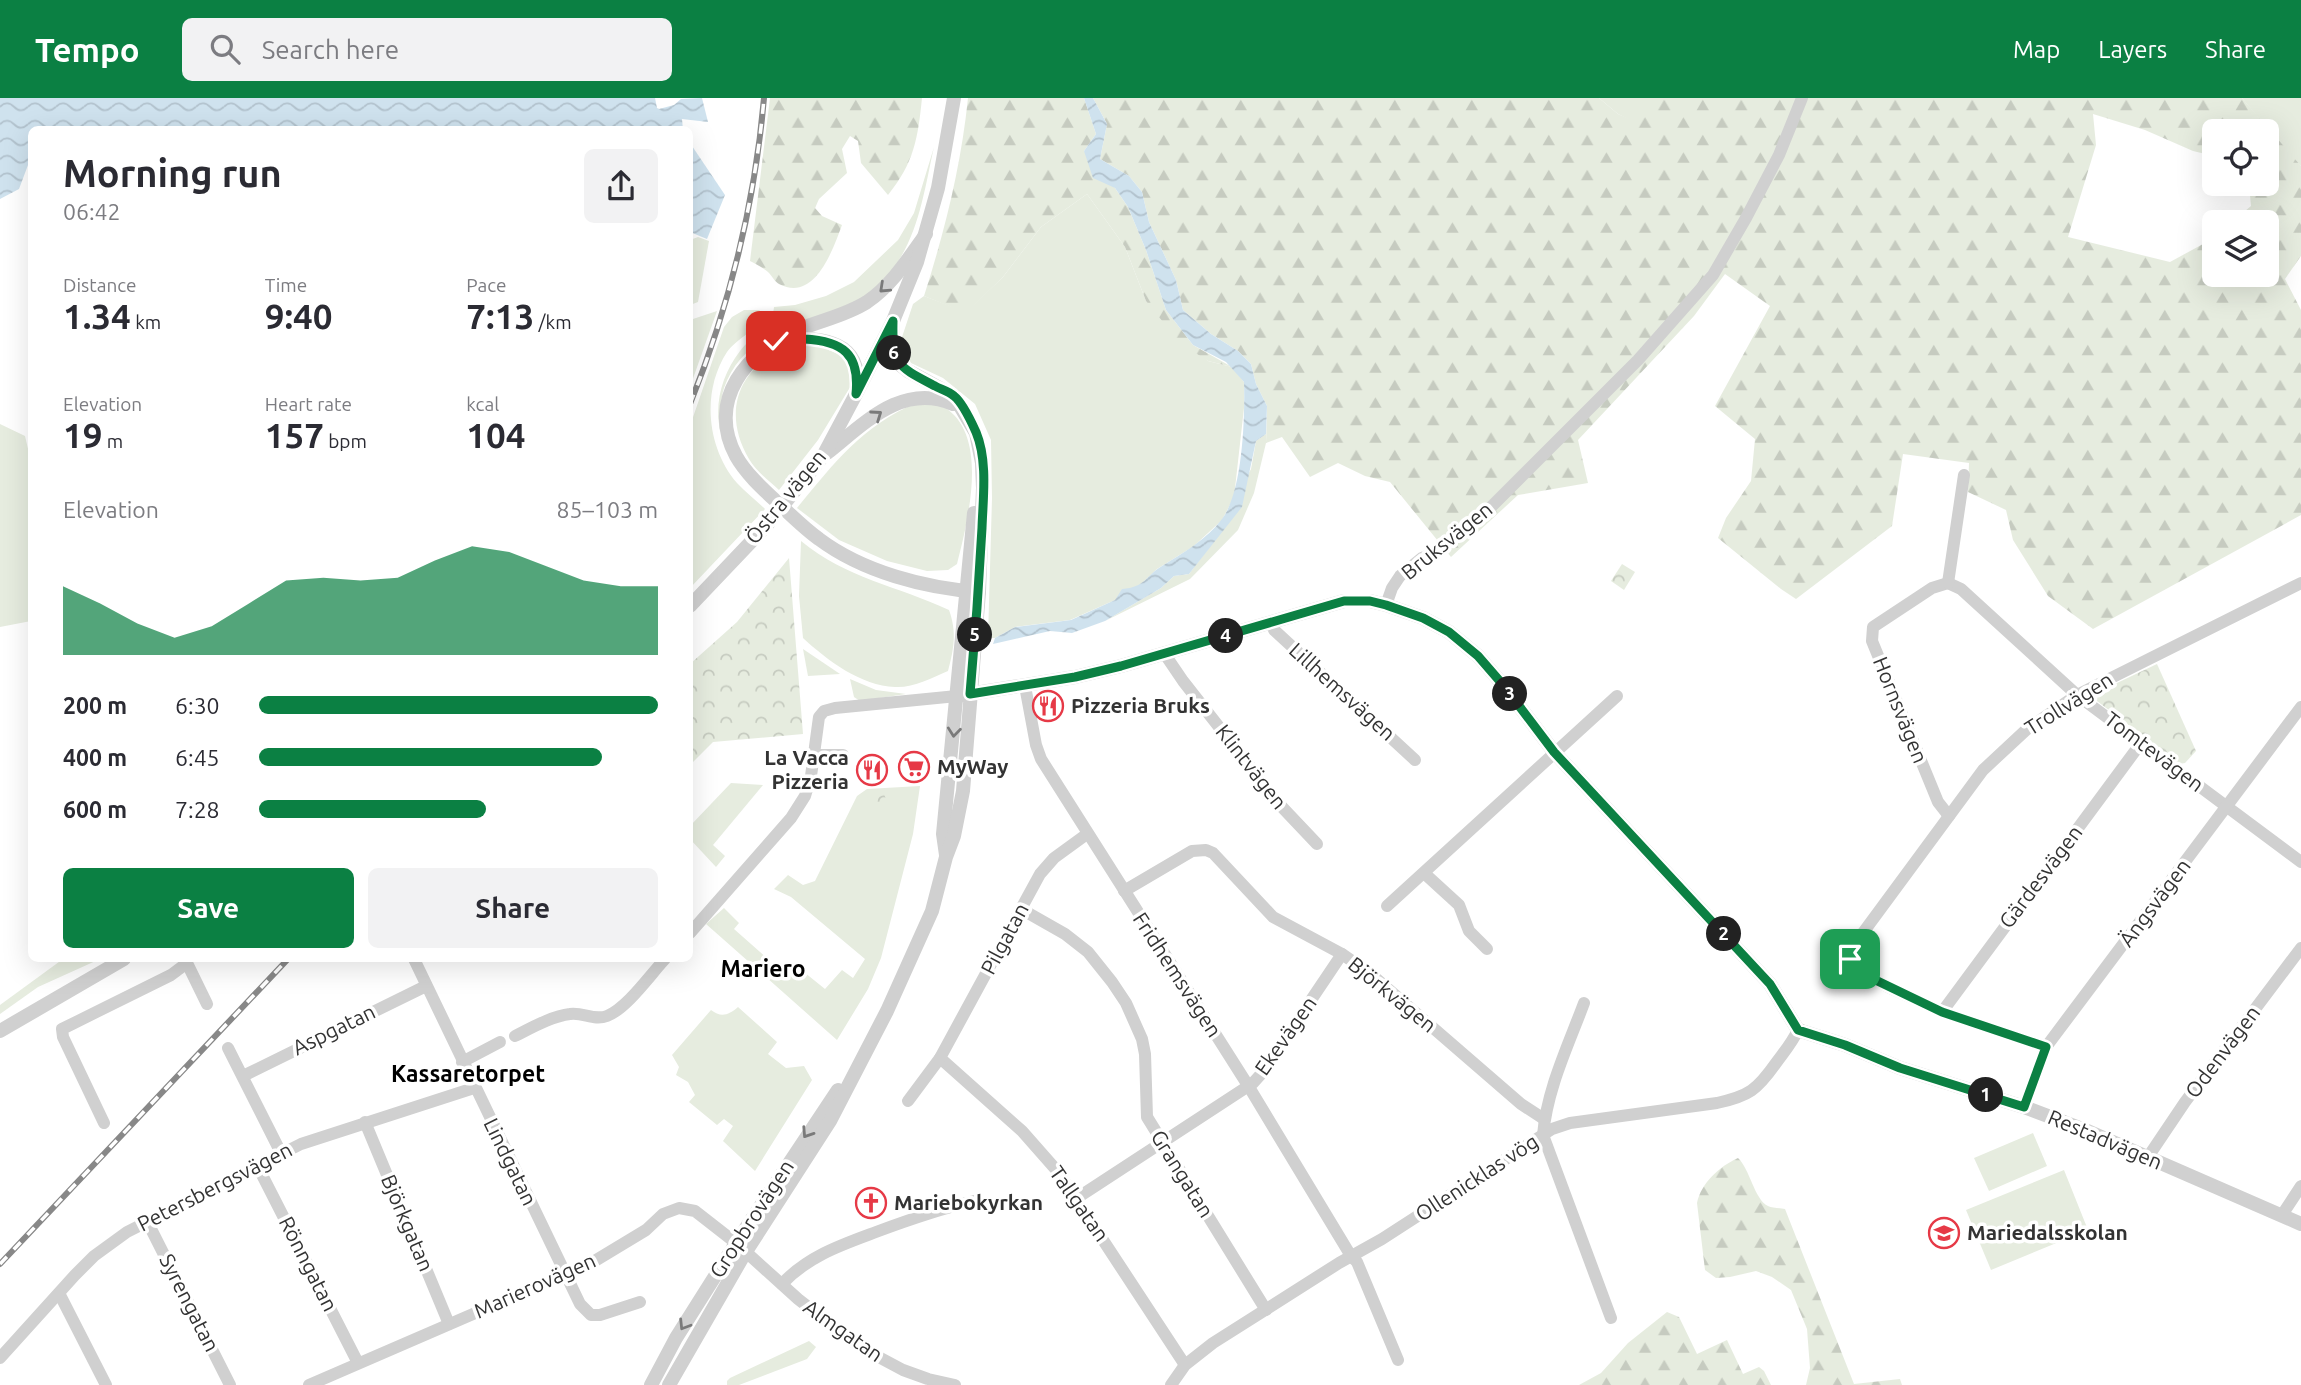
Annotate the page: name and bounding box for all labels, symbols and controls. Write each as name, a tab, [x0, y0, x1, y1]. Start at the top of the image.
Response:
search box	[182, 18, 672, 81]
icon: search	[206, 30, 244, 68]
text: Tempo	[35, 31, 140, 68]
text: Search here	[262, 35, 399, 64]
text: Map	[2013, 36, 2060, 63]
text: Layers	[2098, 36, 2167, 63]
text: Share	[2205, 36, 2266, 63]
map controls	[2202, 119, 2279, 287]
button: locate	[2202, 119, 2279, 196]
button: share	[584, 149, 658, 223]
text: Morning run	[63, 152, 282, 194]
text: 06:42	[63, 199, 121, 224]
button: layers	[2202, 210, 2279, 287]
text: Distance	[63, 274, 137, 296]
text: Time	[265, 274, 307, 296]
text: Pace	[466, 274, 507, 296]
one-way arrow	[879, 280, 892, 292]
text: 1.34	[63, 296, 131, 336]
text: 9:40	[265, 296, 333, 336]
text: 7:13	[466, 296, 534, 336]
text: km	[131, 311, 161, 333]
text: /km	[534, 311, 572, 333]
pin	[746, 311, 806, 371]
icon: check	[757, 322, 795, 360]
pin: 6	[876, 336, 912, 370]
text: 6	[888, 341, 899, 363]
text: Elevation	[63, 393, 142, 415]
text: Heart rate	[265, 393, 352, 415]
text: kcal	[466, 393, 499, 415]
one-way arrow	[870, 410, 883, 423]
text: 19	[63, 415, 102, 455]
text: 157	[265, 415, 324, 455]
text: 104	[466, 415, 526, 455]
text: m	[102, 430, 123, 452]
text: bpm	[324, 430, 367, 452]
street label: Östra vägen	[740, 445, 830, 548]
street label: Bruksvägen	[1396, 496, 1497, 584]
text: Elevation	[63, 497, 159, 522]
text: 85–103 m	[557, 497, 658, 522]
pin: 5	[958, 618, 992, 652]
pin: 4	[1208, 618, 1244, 654]
text: 5	[969, 623, 980, 645]
text: 4	[1220, 624, 1231, 646]
street label: Lillhemsvägen	[1285, 637, 1401, 745]
street label: Hornsvägen	[1869, 653, 1933, 766]
street label: Trollvägen	[2020, 667, 2117, 740]
pin: 3	[1492, 676, 1528, 712]
text: 3	[1504, 682, 1515, 704]
restaurant icon: Pizzeria Bruks	[1031, 689, 1065, 723]
text: 200 m	[63, 693, 127, 718]
text: 6:30	[175, 693, 220, 718]
place label: Pizzeria Bruks	[1071, 693, 1210, 717]
street label: Tomtevägen	[2100, 706, 2209, 796]
street label: Klintvägen	[1211, 719, 1292, 813]
one-way arrow	[947, 727, 962, 738]
text: 400 m	[63, 745, 127, 770]
text: 6:45	[175, 745, 220, 770]
place label: La Vacca Pizzeria	[764, 745, 849, 793]
supermarket icon: MyWay	[897, 750, 931, 784]
restaurant icon: La Vacca Pizzeria	[855, 753, 889, 787]
place label: MyWay	[937, 754, 1008, 778]
text: 600 m	[63, 797, 127, 822]
text: 7:28	[175, 797, 220, 822]
street label: Gärdesvägen	[1994, 820, 2087, 932]
street label: Ängsvägen	[2113, 854, 2195, 951]
button: Save	[63, 868, 354, 948]
button: Share	[368, 868, 658, 948]
street label: Pilgatan	[975, 899, 1033, 978]
street label: Fridhemsvägen	[1129, 908, 1227, 1041]
pin: 2	[1706, 916, 1742, 952]
text: 2	[1718, 922, 1729, 944]
pin	[1820, 929, 1880, 989]
icon: arrive	[1831, 940, 1869, 978]
street label: Björkvägen	[1344, 952, 1441, 1037]
district label: Mariero	[720, 956, 806, 981]
street label: Ekevägen	[1249, 992, 1321, 1079]
street label: Aspgatan	[288, 999, 379, 1059]
street label: Odenvägen	[2180, 1001, 2265, 1102]
district label: Kassaretorpet	[391, 1061, 545, 1086]
pin: 1	[1968, 1077, 2004, 1112]
text: 1	[1980, 1083, 1991, 1105]
street label: Restadvägen	[2045, 1104, 2166, 1174]
street label: Lindgatan	[480, 1114, 542, 1209]
street label: Grangatan	[1147, 1125, 1219, 1222]
one-way arrow	[802, 1126, 815, 1139]
street label: Ollenicklas vög	[1411, 1129, 1542, 1226]
street label: Petersbergsvägen	[133, 1137, 296, 1235]
street label: Gropbrovägen	[704, 1155, 798, 1282]
street label: Tallgatan	[1045, 1161, 1114, 1246]
street label: Björkgatan	[377, 1171, 439, 1275]
church icon: Mariebokyrkan	[854, 1186, 888, 1220]
place label: Mariebokyrkan	[894, 1190, 1043, 1214]
street label: Rönngatan	[275, 1212, 343, 1315]
school or university icon: Mariedalsskolan	[1927, 1216, 1961, 1250]
place label: Mariedalsskolan	[1967, 1220, 2128, 1244]
street label: Marierovägen	[470, 1248, 599, 1323]
street label: Syrengatan	[155, 1250, 225, 1355]
street label: Almgatan	[799, 1294, 888, 1366]
one-way arrow	[680, 1317, 693, 1330]

